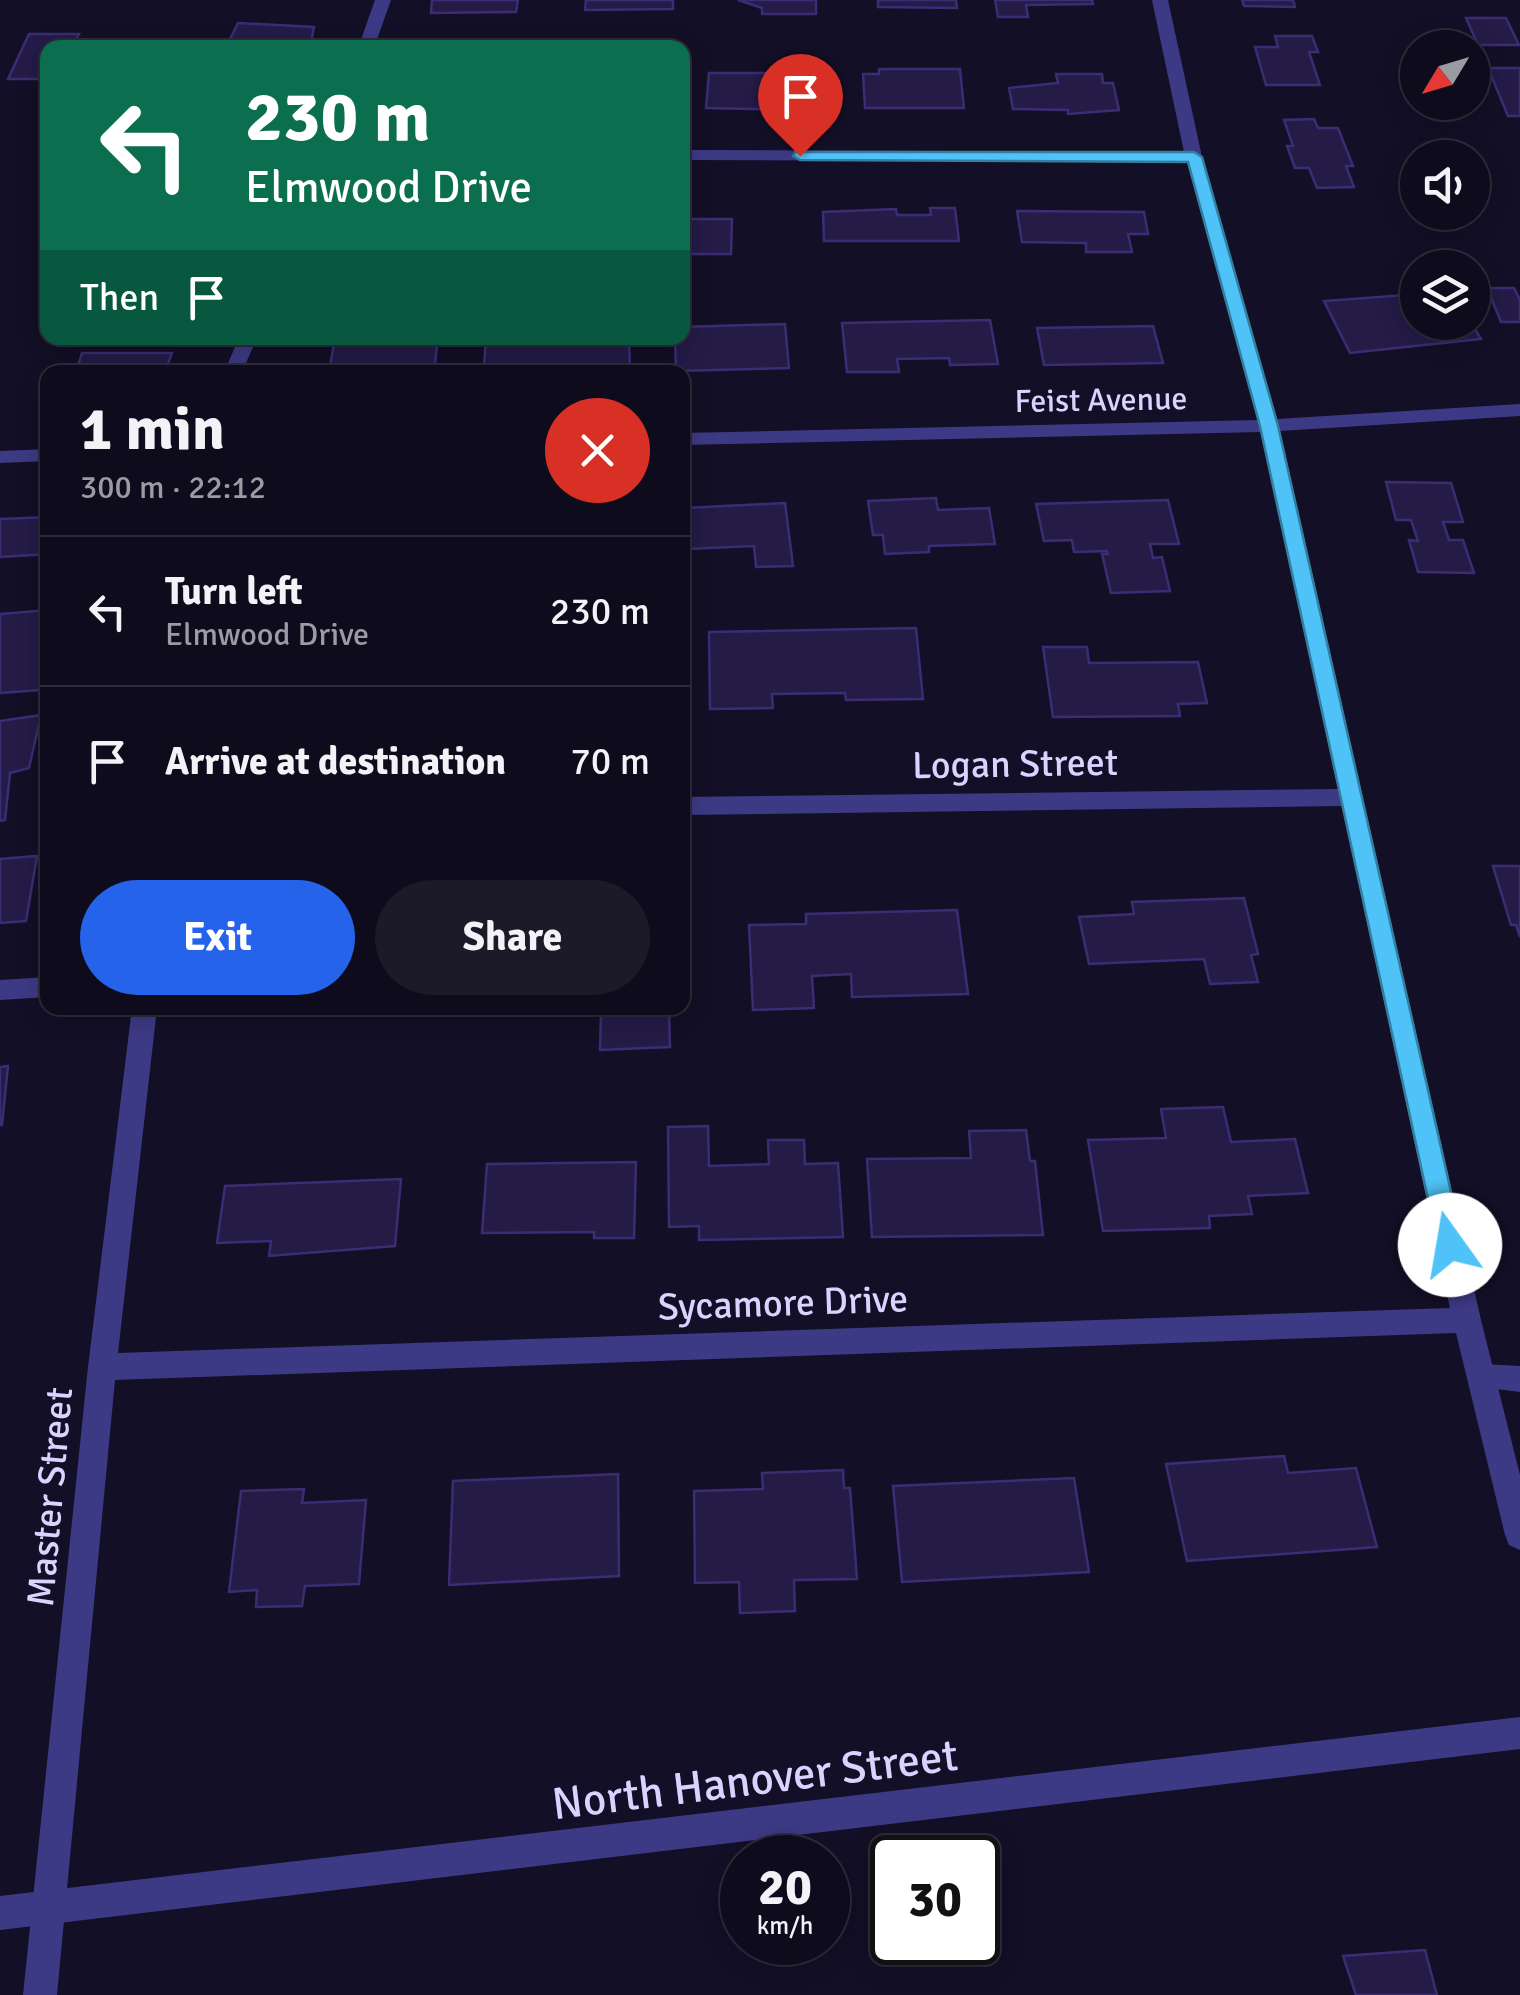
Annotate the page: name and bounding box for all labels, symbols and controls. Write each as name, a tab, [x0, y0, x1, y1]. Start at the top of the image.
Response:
north arrow	[1400, 30, 1490, 120]
map controls	[1400, 30, 1490, 340]
pin	[758, 54, 843, 157]
icon: arrive	[773, 69, 828, 124]
text: 230 m	[245, 74, 430, 160]
icon: left	[80, 80, 210, 210]
button: sound	[1400, 140, 1490, 230]
text: Elmwood Drive	[245, 160, 532, 215]
button: layers	[1400, 250, 1490, 340]
icon: arrive	[179, 270, 234, 325]
text: Then	[80, 274, 159, 321]
street label: Feist Avenue	[1014, 379, 1188, 421]
text: 1 min	[80, 393, 225, 467]
button: close	[545, 398, 650, 503]
text: 300 m · 22:12	[80, 468, 266, 507]
text: Turn left	[165, 568, 303, 615]
icon: left	[80, 584, 135, 639]
text: 230 m	[550, 588, 650, 635]
text: Elmwood Drive	[165, 615, 369, 654]
icon: arrive	[80, 734, 135, 789]
text: Arrive at destination	[165, 738, 506, 785]
text: 70 m	[570, 738, 650, 785]
street label: Logan Street	[912, 739, 1118, 789]
button: Exit	[80, 880, 355, 995]
button: Share	[375, 880, 650, 995]
position arrow	[1398, 1193, 1502, 1297]
street label: Sycamore Drive	[657, 1275, 909, 1331]
street label: Master Street	[17, 1385, 83, 1609]
street label: North Hanover Street	[549, 1728, 961, 1832]
speed limit sign: 30	[870, 1835, 1000, 1965]
text: 20	[758, 1857, 812, 1919]
text: km/h	[757, 1910, 813, 1941]

